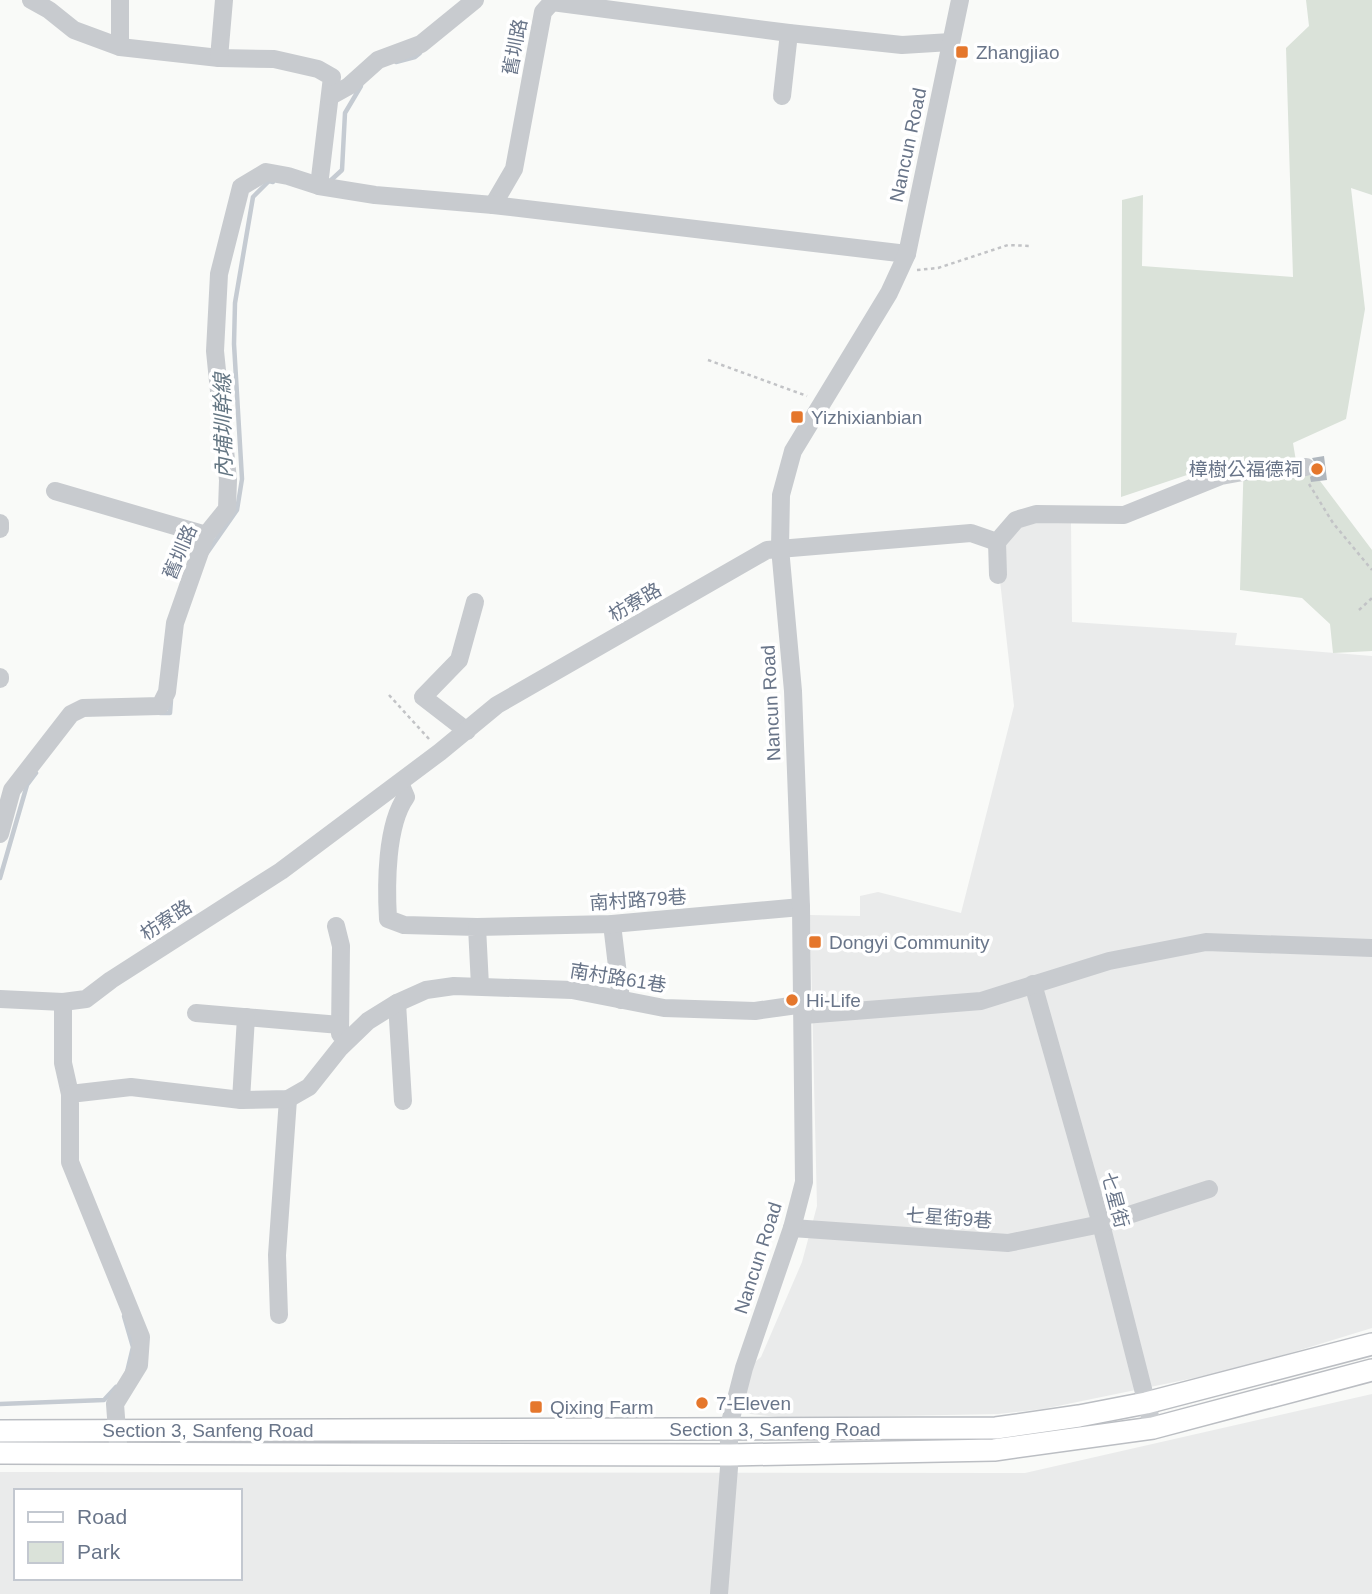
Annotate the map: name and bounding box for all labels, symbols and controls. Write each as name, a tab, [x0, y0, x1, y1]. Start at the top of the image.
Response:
street label: 舊圳路	[499, 17, 531, 77]
place label: Zhangjiao	[976, 42, 1059, 63]
marker: Zhangjiao	[954, 44, 970, 60]
street label: Nancun Road	[886, 86, 930, 204]
water label: 內埔圳幹線	[211, 371, 235, 479]
place label: Yizhixianbian	[811, 407, 922, 428]
marker: Yizhixianbian	[789, 409, 805, 425]
place label: 樟樹公福德祠	[1189, 459, 1303, 480]
marker: 樟樹公福德祠	[1309, 461, 1325, 477]
street label: 舊圳路	[159, 522, 201, 582]
street label: 枋寮路	[605, 579, 665, 625]
street label: Nancun Road	[757, 644, 785, 762]
street label: 南村路79巷	[589, 886, 687, 914]
street label: 枋寮路	[136, 896, 196, 944]
place label: Dongyi Community	[829, 932, 990, 953]
marker: Dongyi Community	[807, 934, 823, 950]
street label: 南村路61巷	[568, 960, 668, 996]
place label: Hi-Life	[806, 990, 861, 1011]
marker: Hi-Life	[784, 992, 800, 1008]
street label: 七星街	[1097, 1170, 1133, 1230]
street label: Nancun Road	[730, 1199, 786, 1317]
street label: 七星街9巷	[905, 1205, 993, 1231]
place label: 7-Eleven	[716, 1393, 791, 1414]
marker: 7-Eleven	[694, 1395, 710, 1411]
place label: Qixing Farm	[550, 1397, 653, 1418]
marker: Qixing Farm	[528, 1399, 544, 1415]
street label: Section 3, Sanfeng Road	[669, 1419, 881, 1440]
street label: Section 3, Sanfeng Road	[102, 1420, 314, 1441]
legend	[14, 1489, 242, 1580]
text: Road	[77, 1505, 127, 1528]
text: Park	[77, 1540, 121, 1563]

